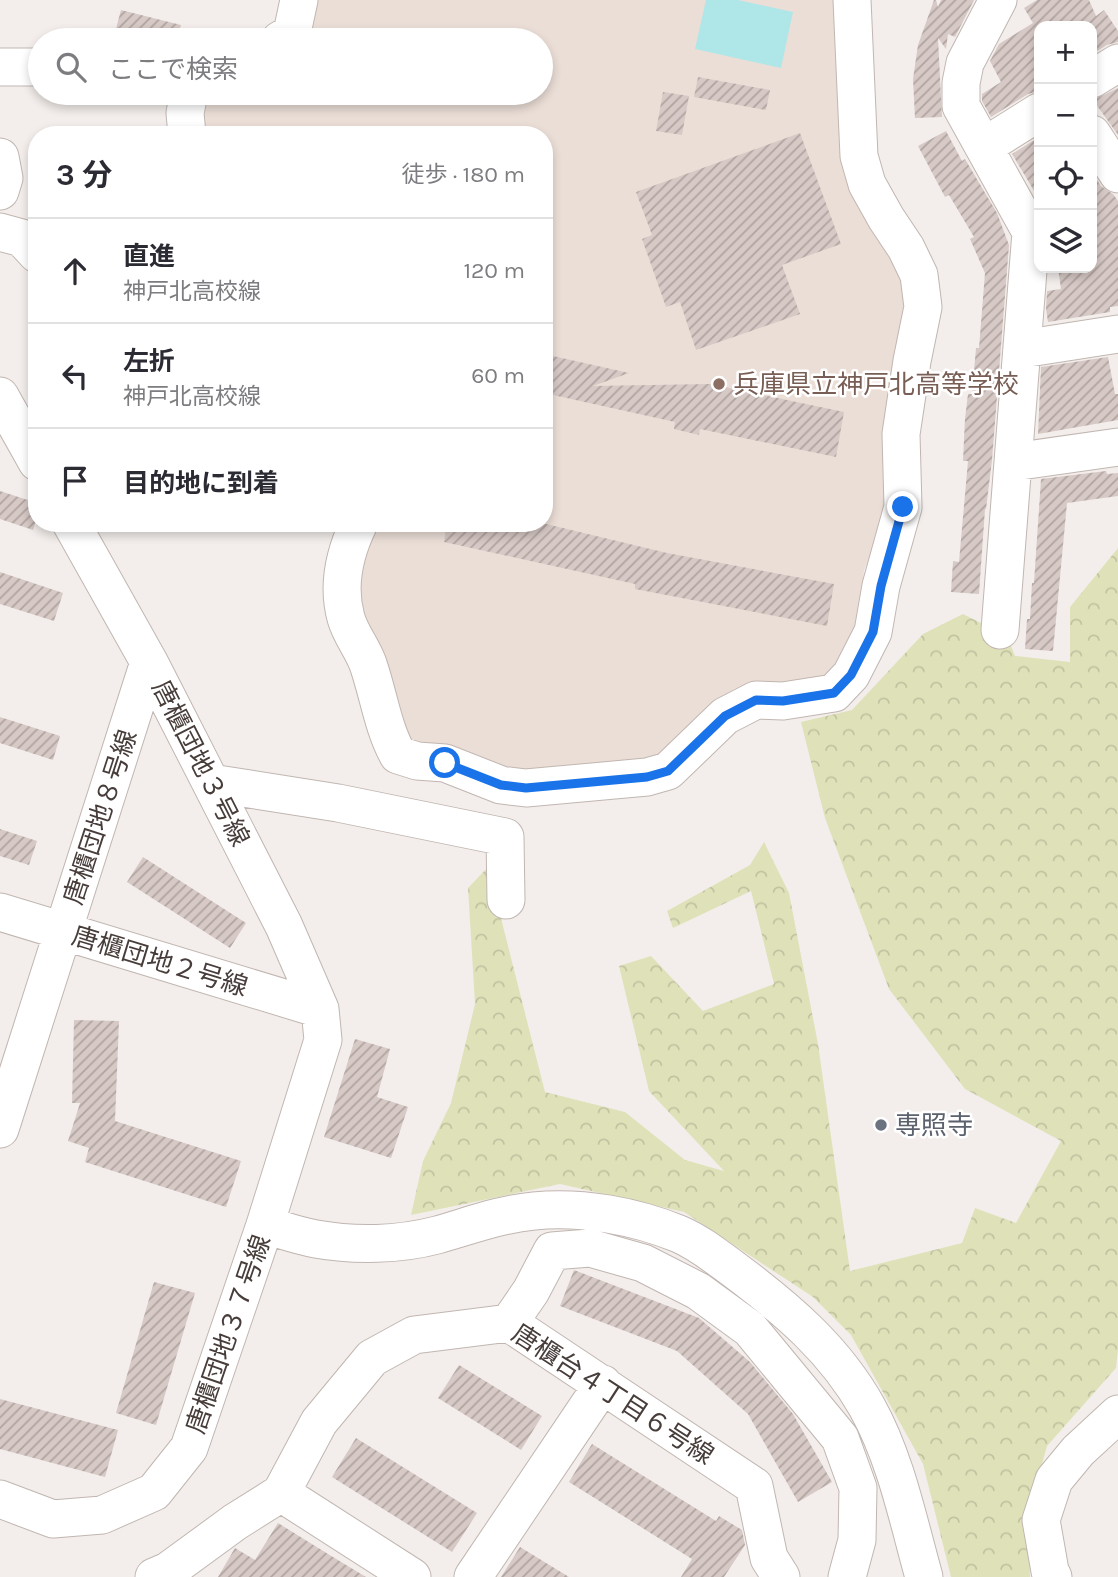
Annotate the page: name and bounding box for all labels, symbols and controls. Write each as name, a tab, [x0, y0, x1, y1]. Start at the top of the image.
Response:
map controls	[1034, 21, 1097, 273]
button: +	[1034, 21, 1097, 84]
search box	[28, 28, 553, 105]
icon: search	[52, 48, 90, 86]
text: ここで検索	[108, 54, 238, 85]
button: −	[1034, 84, 1097, 147]
button: locate	[1034, 147, 1097, 210]
text: 3 分	[56, 157, 112, 193]
text: 徒歩 · 180 m	[402, 161, 525, 188]
button: layers	[1034, 210, 1097, 273]
text: 直進	[123, 241, 175, 272]
icon: ahead	[56, 252, 94, 290]
text: 120 m	[463, 257, 525, 284]
text: 神戸北高校線	[123, 278, 261, 305]
text: 左折	[123, 346, 175, 377]
icon: left	[56, 357, 94, 395]
text: 60 m	[471, 362, 525, 389]
place label: 兵庫県立神戸北高等学校	[733, 369, 1019, 400]
marker: 兵庫県立神戸北高等学校	[711, 376, 727, 392]
text: 神戸北高校線	[123, 383, 261, 410]
icon: arrive	[56, 462, 94, 500]
text: 目的地に到着	[123, 468, 279, 499]
route end	[887, 491, 918, 522]
street label: 唐櫃団地３号線	[145, 675, 256, 851]
street label: 唐櫃団地８号線	[58, 726, 143, 908]
route start	[429, 747, 460, 778]
street label: 唐櫃団地２号線	[68, 920, 251, 1003]
place label: 専照寺	[895, 1110, 973, 1141]
marker: 専照寺	[873, 1117, 889, 1133]
street label: 唐櫃団地３７号線	[180, 1231, 277, 1438]
street label: 唐櫃台４丁目６号線	[506, 1318, 719, 1471]

